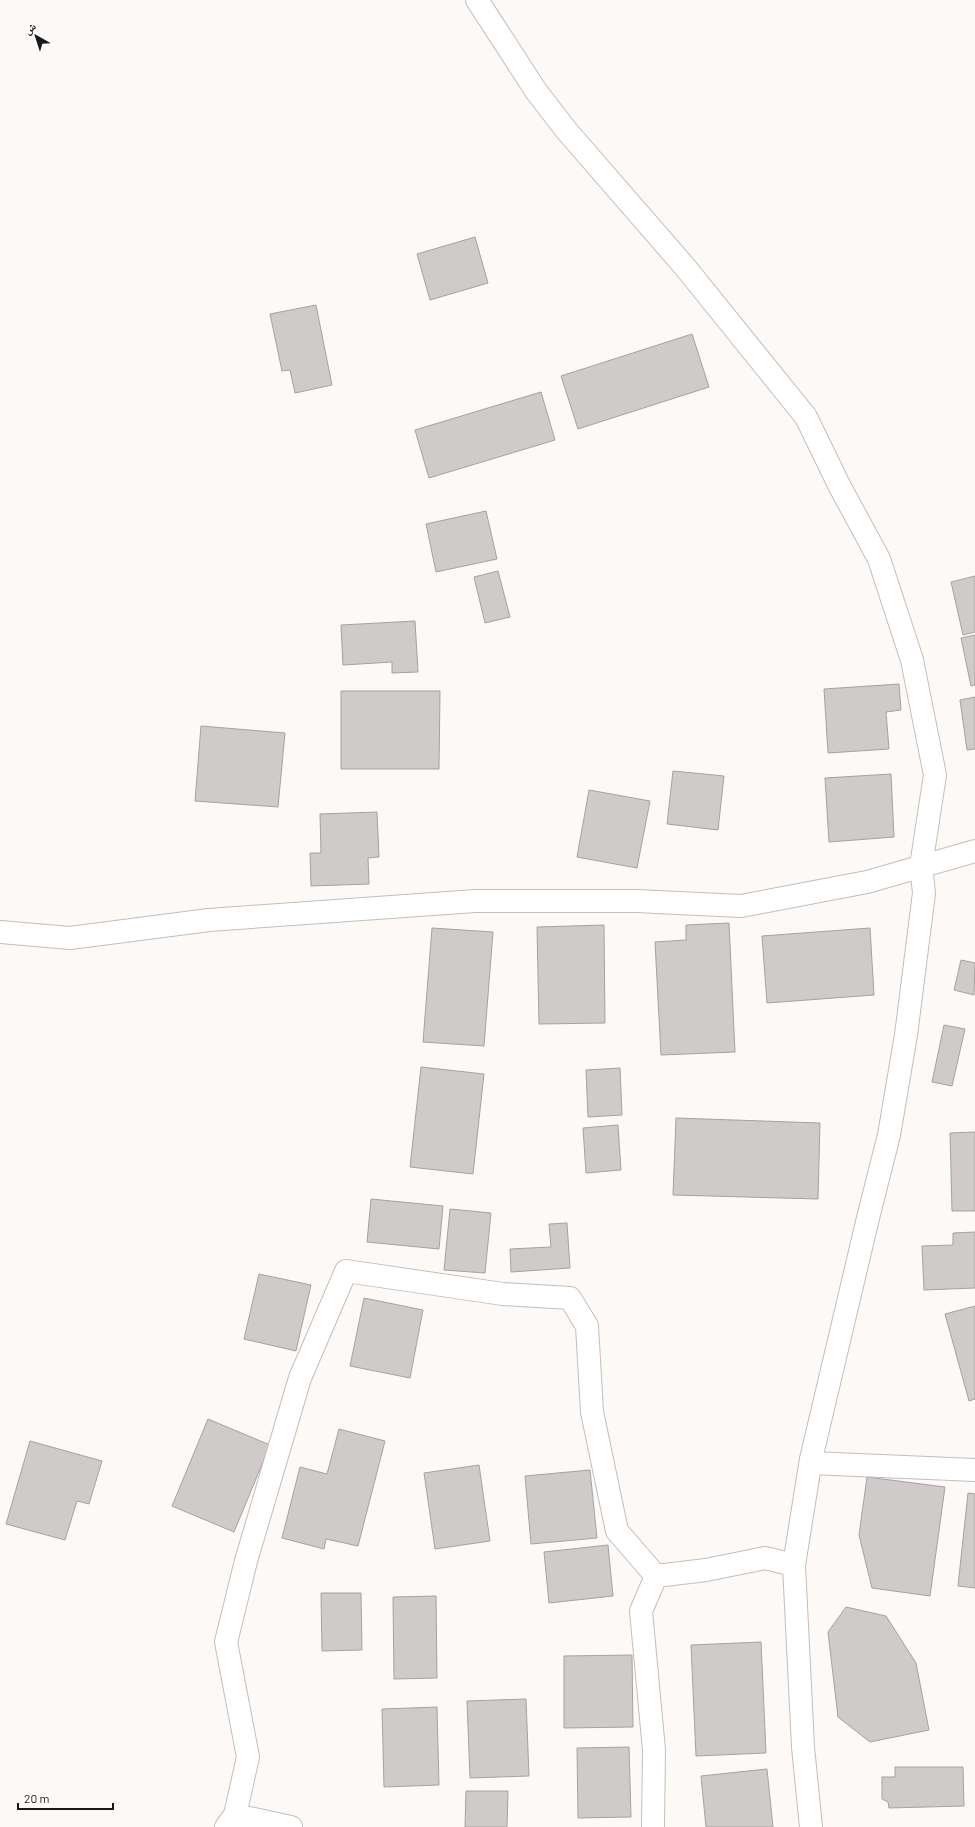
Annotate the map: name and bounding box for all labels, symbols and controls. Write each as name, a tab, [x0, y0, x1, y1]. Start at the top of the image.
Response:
north arrow	[16, 16, 56, 56]
text: ش	[21, 19, 40, 38]
scale bar	[18, 1785, 113, 1811]
text: 20 m	[24, 1791, 50, 1805]

